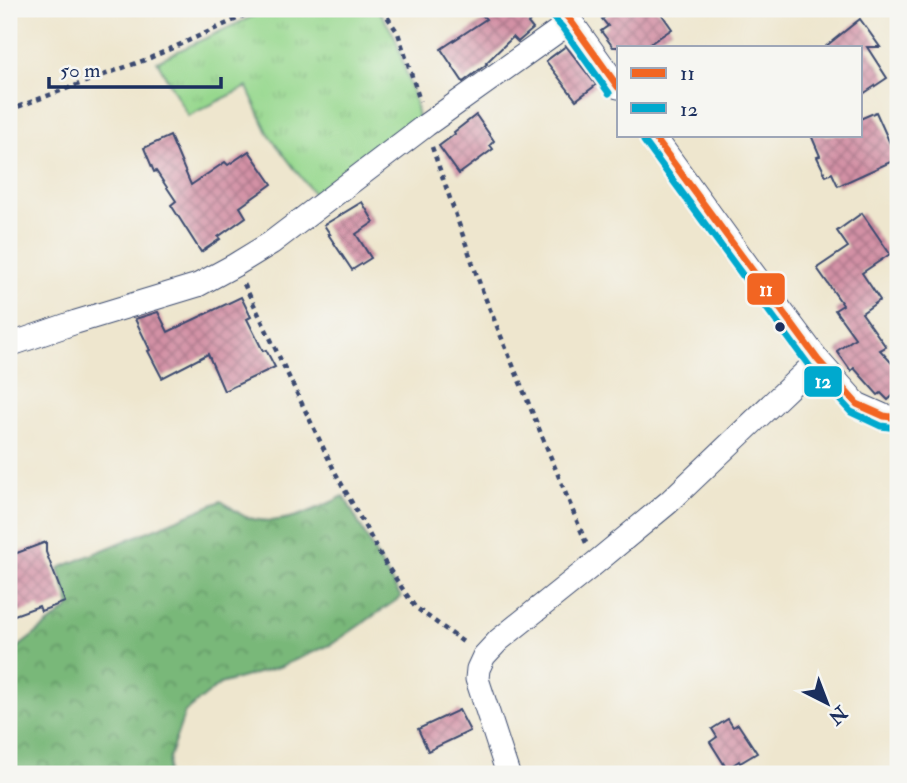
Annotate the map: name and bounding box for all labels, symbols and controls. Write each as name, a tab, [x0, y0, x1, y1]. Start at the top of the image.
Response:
scale bar	[49, 46, 220, 90]
legend	[617, 46, 862, 136]
text: 50 m	[60, 57, 101, 84]
text: 11	[680, 60, 695, 87]
text: 12	[680, 96, 698, 123]
line badge: 11	[746, 272, 786, 306]
text: 11	[759, 278, 773, 302]
unlabelled marker	[773, 320, 787, 334]
line badge: 12	[803, 365, 843, 398]
text: 12	[815, 370, 832, 394]
north arrow	[792, 668, 862, 738]
text: N	[823, 700, 853, 730]

